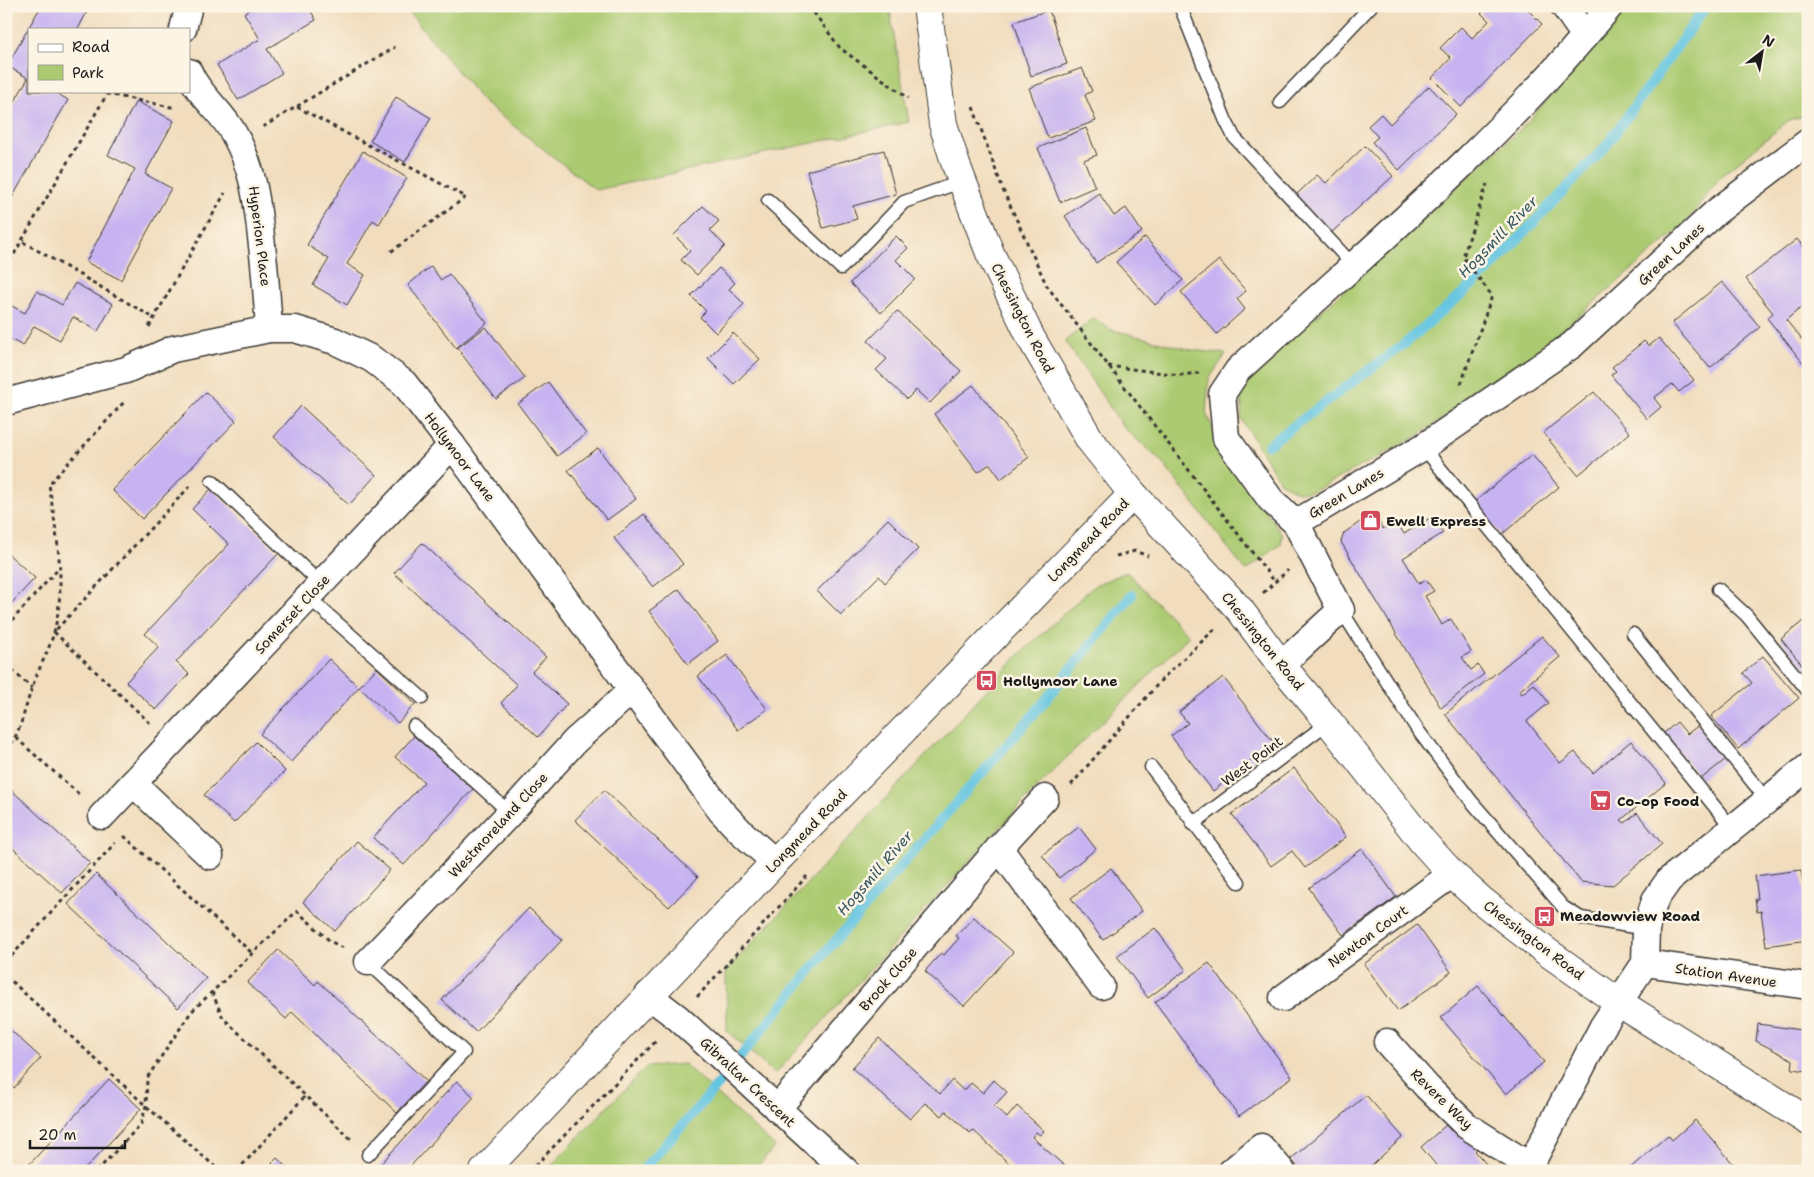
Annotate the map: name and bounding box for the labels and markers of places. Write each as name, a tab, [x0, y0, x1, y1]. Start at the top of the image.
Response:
shop icon: Ewell Express	[1358, 509, 1382, 533]
place label: Ewell Express	[1386, 512, 1486, 530]
bus stop icon: Hollymoor Lane	[975, 669, 999, 693]
place label: Hollymoor Lane	[1003, 672, 1118, 690]
supermarket icon: Co-op Food	[1589, 789, 1613, 813]
place label: Co-op Food	[1617, 792, 1700, 810]
bus stop icon: Meadowview Road	[1532, 904, 1556, 928]
place label: Meadowview Road	[1560, 907, 1701, 925]

